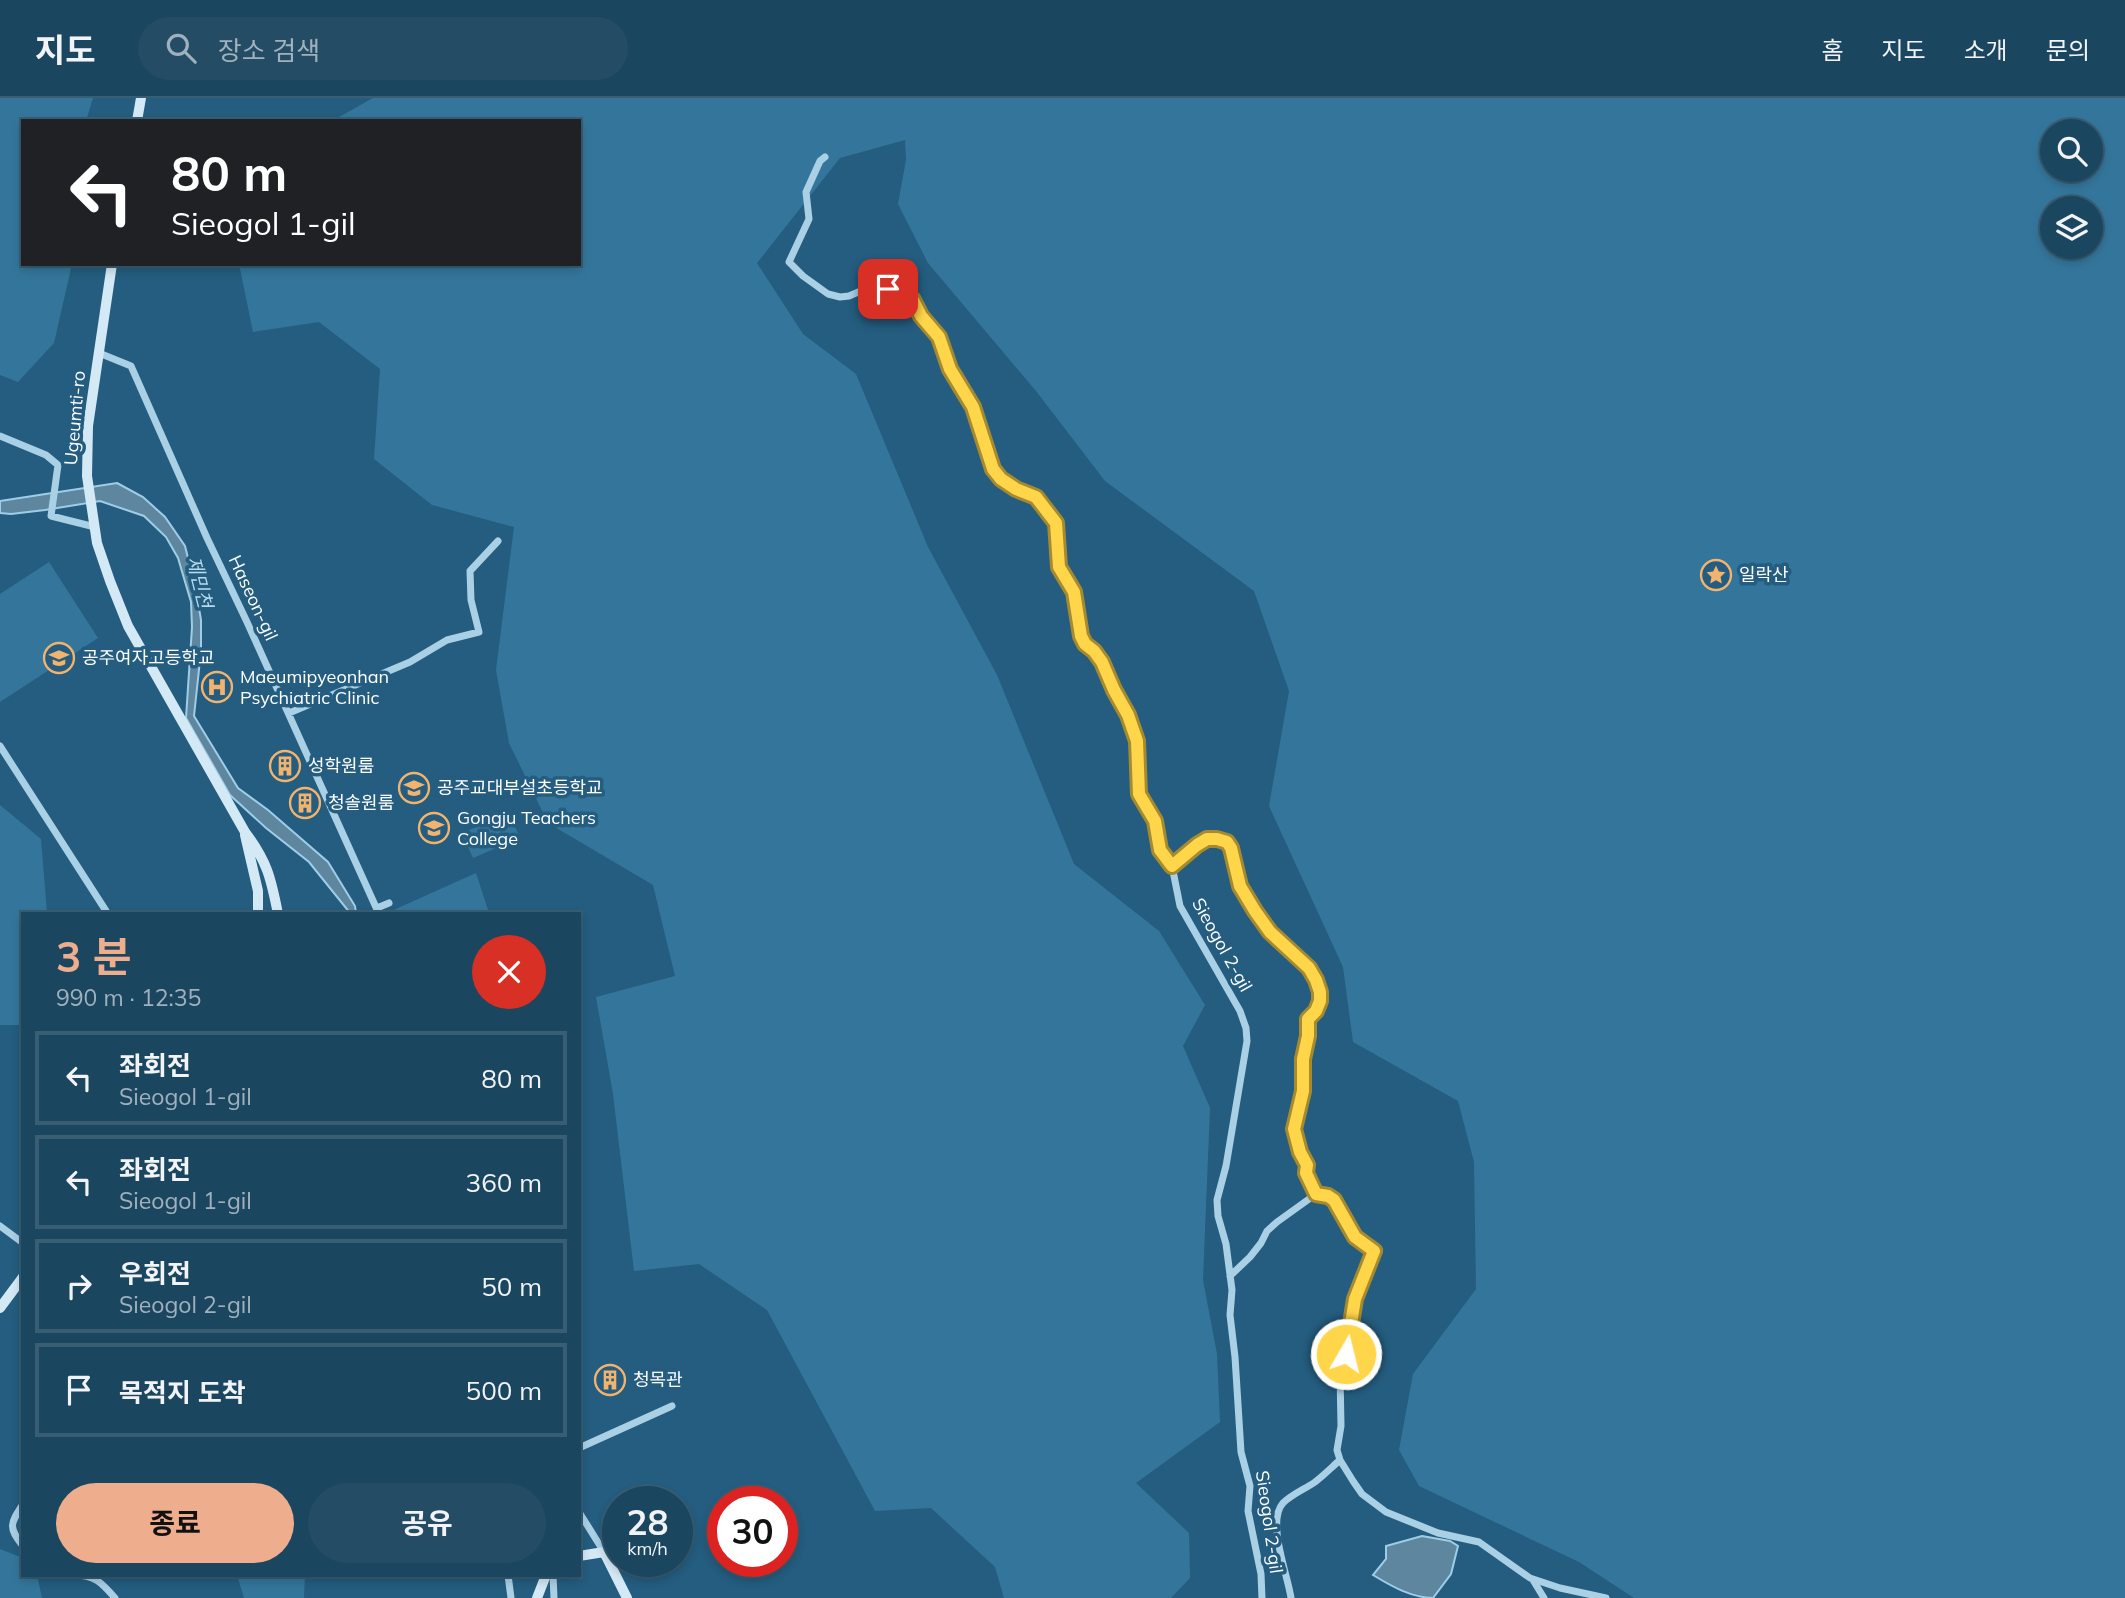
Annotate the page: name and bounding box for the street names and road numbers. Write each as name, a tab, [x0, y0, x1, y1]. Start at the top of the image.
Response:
street label: Ugeumti-ro	[59, 370, 90, 466]
street label: Haseon-gil	[224, 551, 283, 644]
street label: Sieogol 2-gil	[1187, 894, 1258, 996]
street label: Sieogol 2-gil	[1251, 1469, 1288, 1575]

